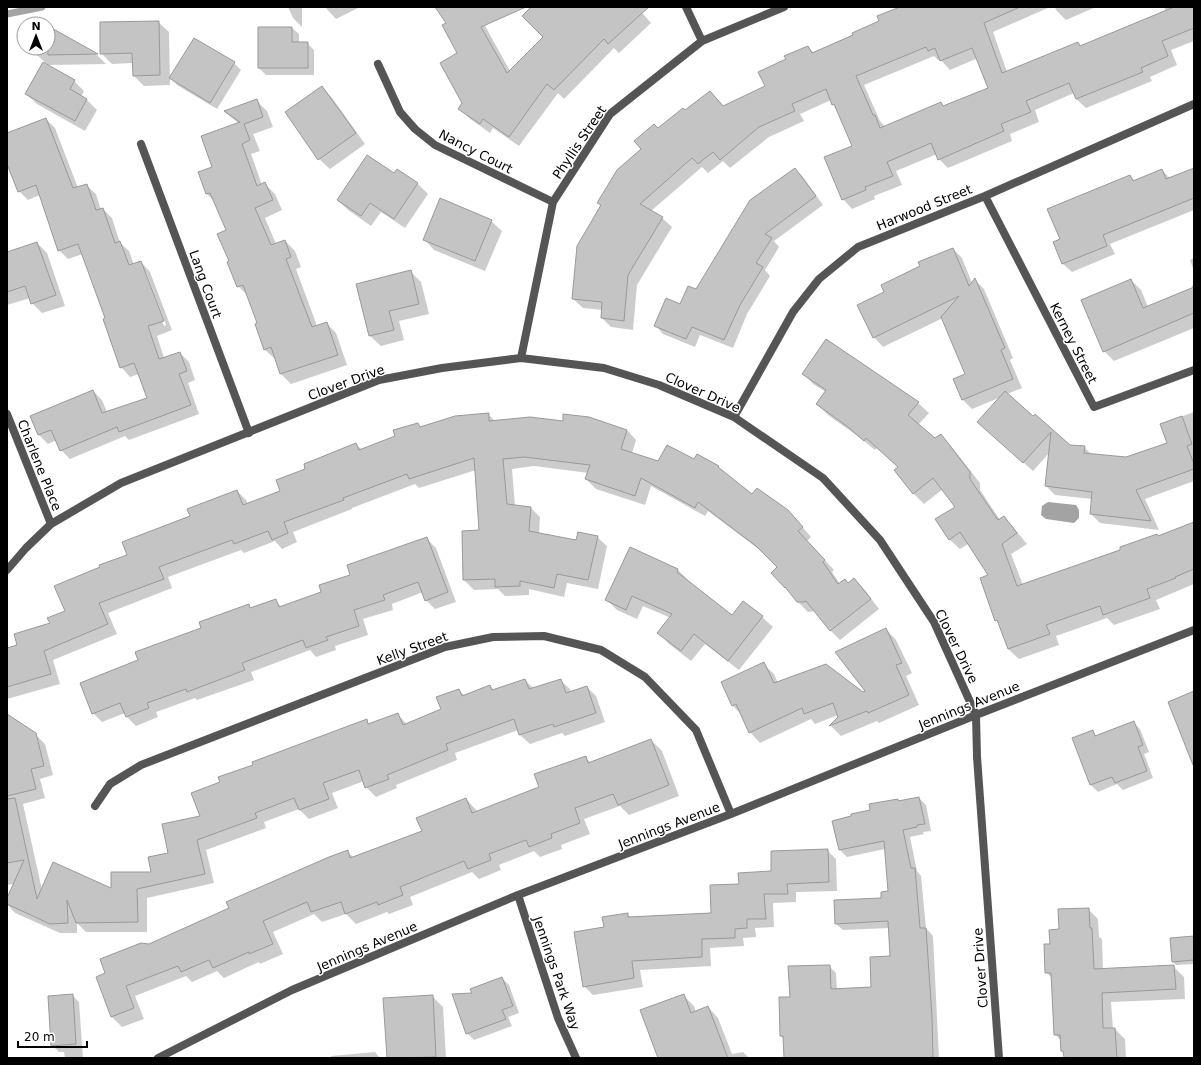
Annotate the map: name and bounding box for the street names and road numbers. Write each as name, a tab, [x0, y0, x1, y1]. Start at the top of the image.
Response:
street label: Phyllis Street	[549, 103, 609, 182]
street label: Nancy Court	[436, 126, 515, 176]
street label: Harwood Street	[874, 181, 974, 233]
street label: Lang Court	[186, 248, 225, 320]
street label: Kerney Street	[1047, 300, 1100, 386]
street label: Clover Drive	[306, 362, 387, 403]
street label: Clover Drive	[663, 369, 743, 416]
street label: Charlene Place	[14, 417, 65, 513]
street label: Clover Drive	[932, 607, 981, 686]
street label: Kelly Street	[375, 629, 450, 668]
street label: Jennings Avenue	[916, 678, 1022, 733]
street label: Jennings Avenue	[615, 799, 722, 852]
street label: Jennings Park Way	[530, 913, 583, 1032]
street label: Jennings Avenue	[314, 919, 420, 975]
street label: Clover Drive	[970, 927, 991, 1009]

